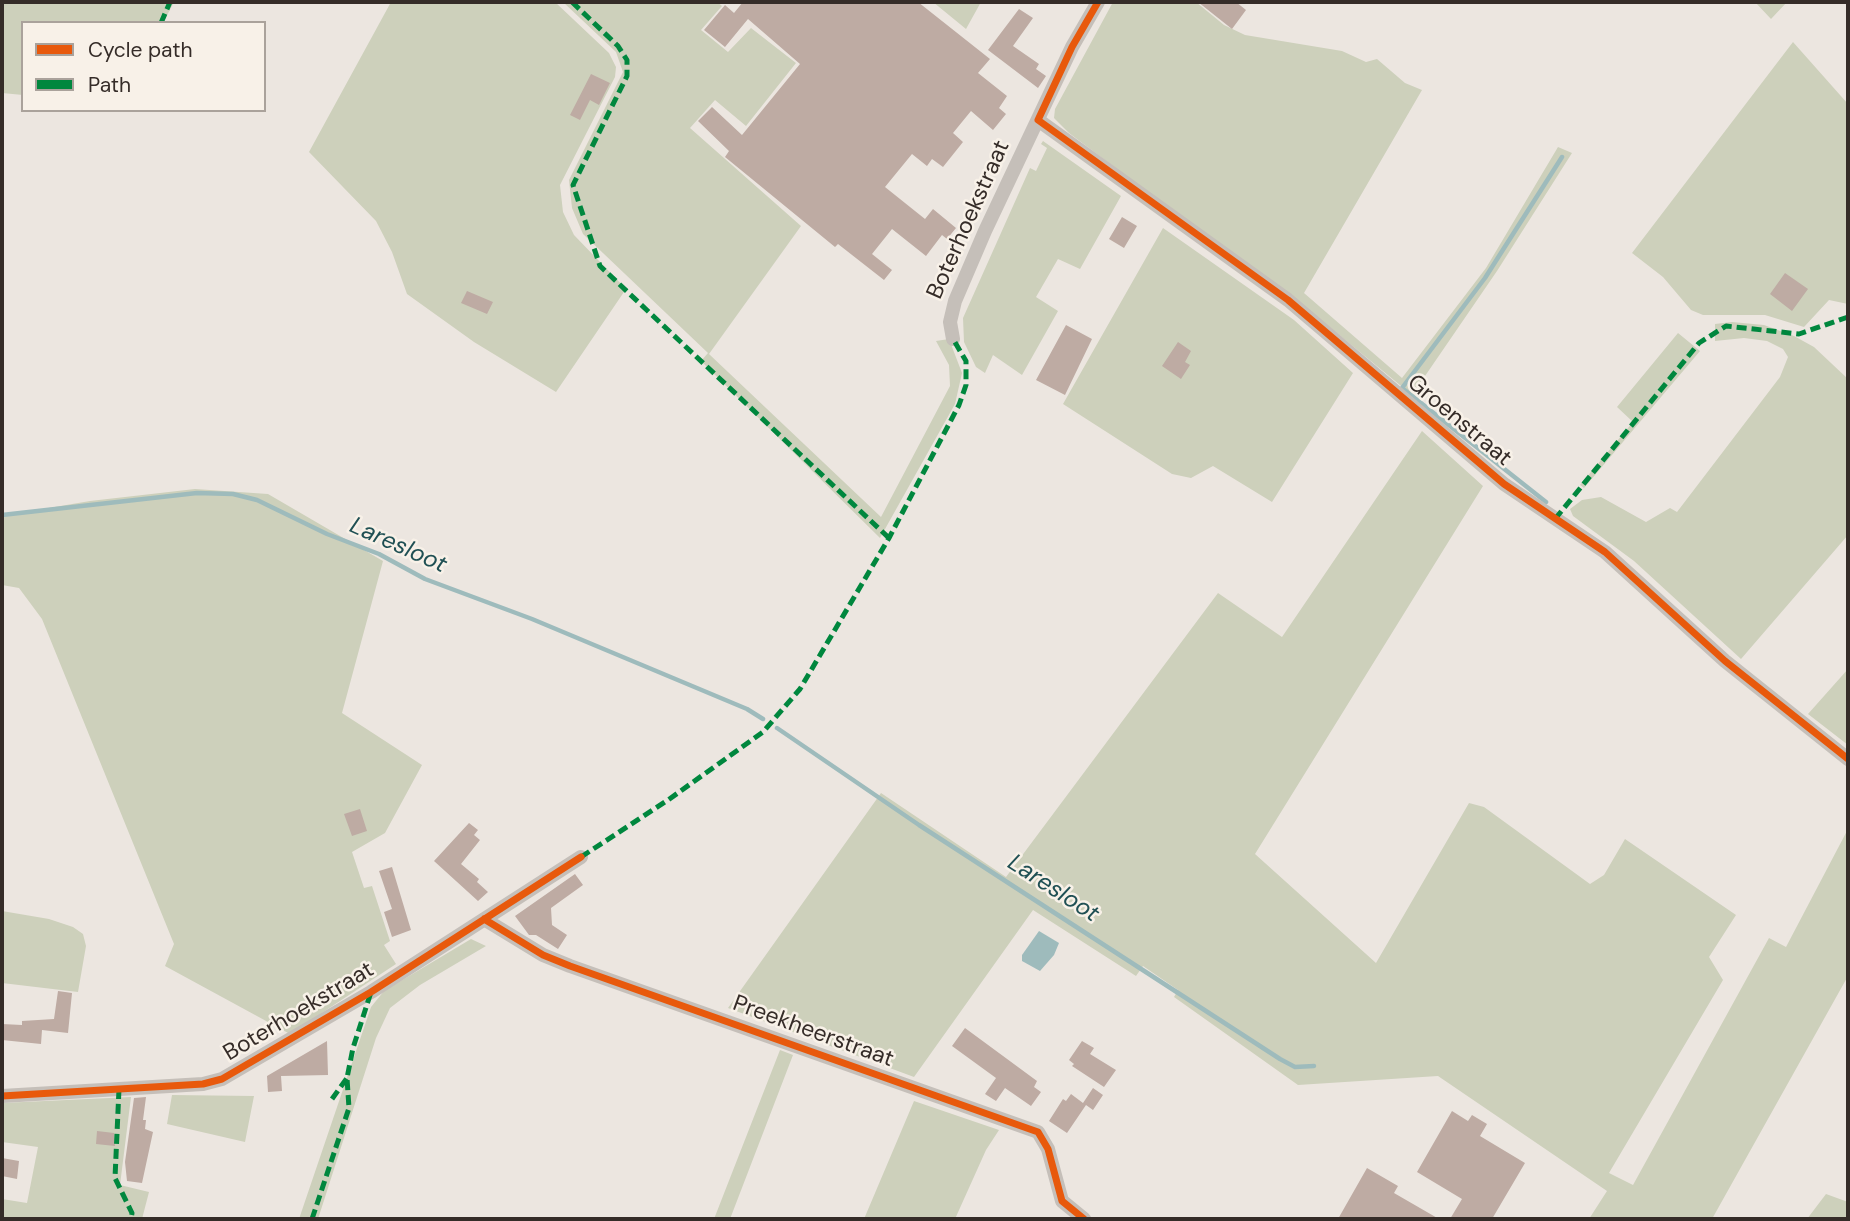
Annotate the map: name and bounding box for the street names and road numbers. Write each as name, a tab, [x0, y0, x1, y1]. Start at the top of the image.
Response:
street label: Boterhoekstraat	[922, 137, 1016, 303]
street label: Groenstraat	[1401, 369, 1517, 473]
street label: Boterhoekstraat	[219, 956, 379, 1068]
street label: Preekheerstraat	[729, 990, 897, 1074]

